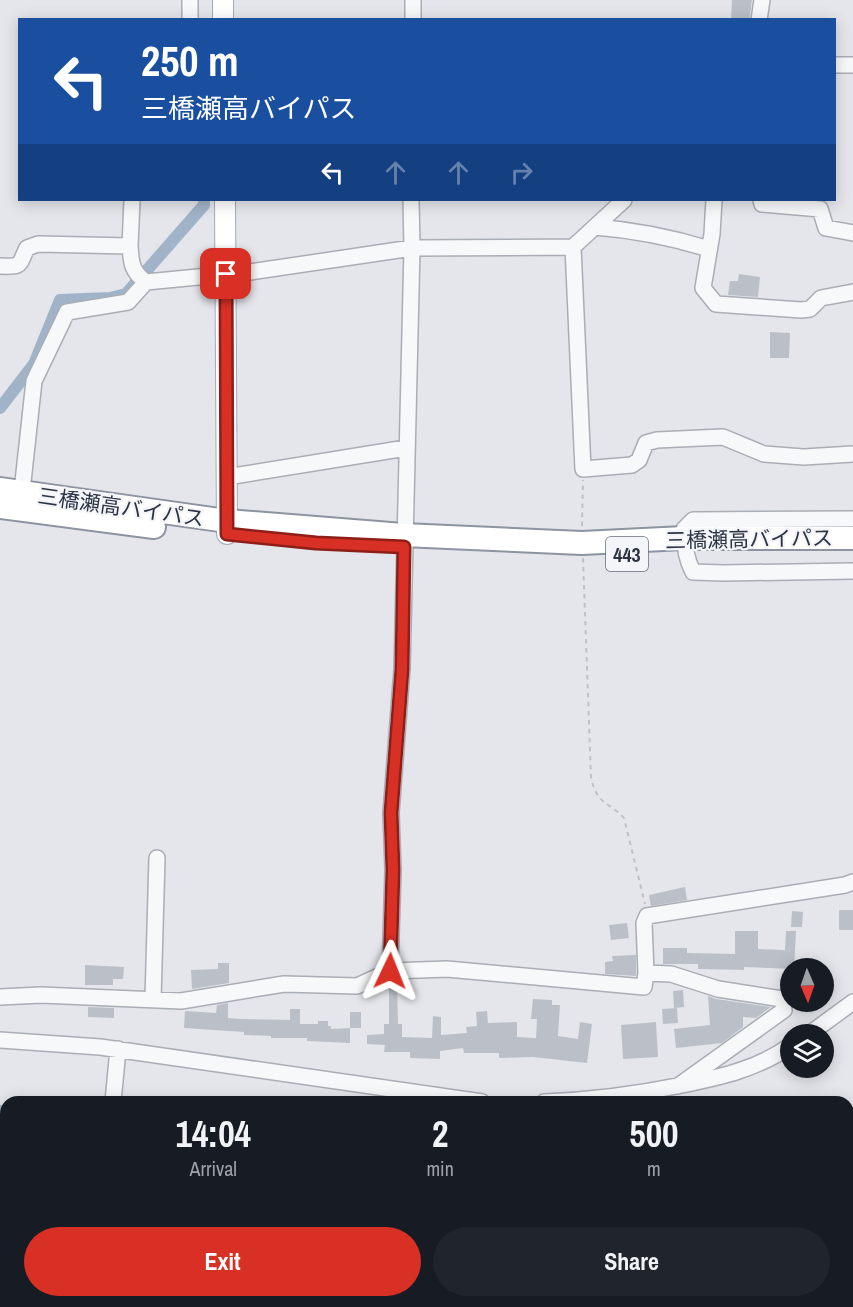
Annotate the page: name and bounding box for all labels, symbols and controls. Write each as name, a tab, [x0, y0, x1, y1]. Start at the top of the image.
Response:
text: 250 m	[141, 33, 239, 89]
icon: left	[42, 42, 120, 120]
text: 三橋瀬高バイパス	[141, 90, 356, 126]
icon: left	[316, 156, 349, 189]
icon: ahead	[379, 156, 412, 189]
icon: ahead	[442, 156, 475, 189]
icon: right	[505, 156, 538, 189]
pin	[200, 248, 251, 299]
icon: arrive	[209, 257, 242, 290]
street label: 三橋瀬高バイパス	[36, 481, 206, 533]
street label: 三橋瀬高バイパス	[665, 523, 833, 555]
road number: 443	[606, 537, 648, 571]
position arrow	[358, 939, 422, 1003]
north arrow	[780, 958, 834, 1012]
map controls	[780, 958, 834, 1078]
button: layers	[780, 1024, 834, 1078]
text: 14:04	[175, 1110, 251, 1158]
text: 2	[432, 1110, 448, 1158]
text: 500	[629, 1110, 679, 1158]
text: Arrival	[190, 1155, 237, 1182]
text: min	[426, 1155, 454, 1182]
text: m	[647, 1155, 661, 1182]
button: Exit	[24, 1227, 421, 1296]
button: Share	[433, 1227, 830, 1296]

